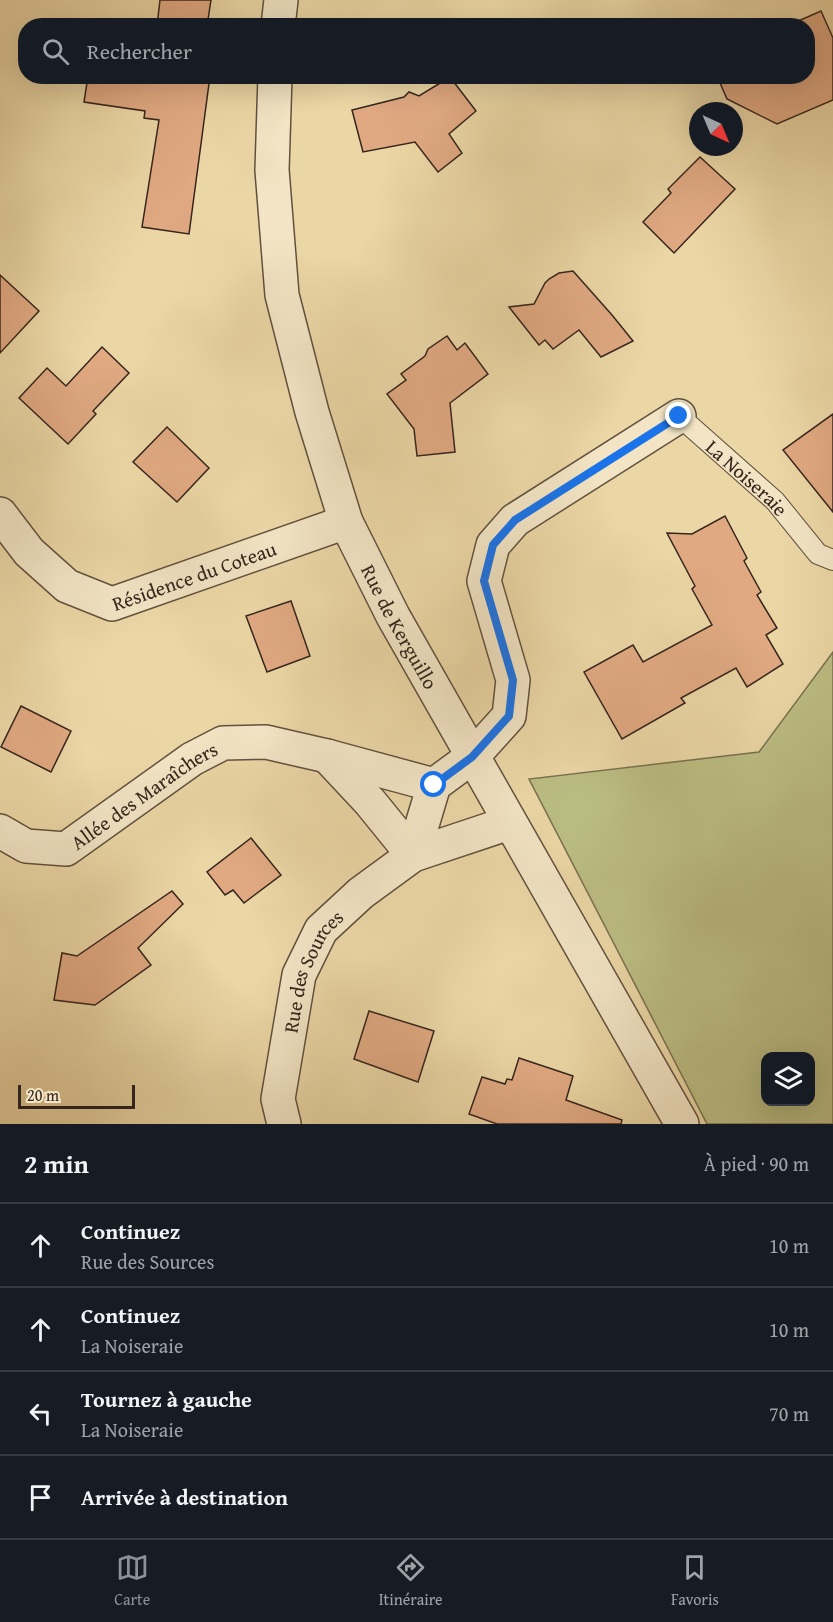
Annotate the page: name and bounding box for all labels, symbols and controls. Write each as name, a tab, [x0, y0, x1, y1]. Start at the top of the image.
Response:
search box	[18, 18, 815, 84]
icon: search	[39, 35, 72, 68]
text: Rechercher	[87, 35, 192, 67]
north arrow	[689, 102, 743, 156]
route end	[665, 402, 691, 428]
street label: La Noiseraie	[700, 432, 796, 522]
street label: Résidence du Coteau	[108, 533, 280, 617]
street label: Rue de Kerguillo	[355, 559, 446, 694]
street label: Allée des Maraîchers	[64, 734, 222, 856]
route start	[420, 771, 446, 797]
street label: Rue des Sources	[275, 902, 349, 1035]
map controls	[761, 1052, 815, 1106]
button: layers	[761, 1052, 815, 1106]
scale bar	[18, 1082, 135, 1110]
text: 20 m	[27, 1083, 59, 1107]
text: 2 min	[24, 1144, 89, 1183]
text: À pied · 90 m	[704, 1149, 809, 1178]
text: Continuez	[81, 1215, 180, 1247]
icon: ahead	[24, 1229, 57, 1262]
text: 10 m	[769, 1231, 809, 1260]
text: Rue des Sources	[81, 1247, 214, 1276]
text: Continuez	[81, 1299, 180, 1331]
icon: ahead	[24, 1313, 57, 1346]
text: 10 m	[769, 1315, 809, 1344]
text: La Noiseraie	[81, 1331, 183, 1360]
text: Tournez à gauche	[81, 1383, 252, 1415]
icon: left	[24, 1397, 57, 1430]
text: 70 m	[769, 1399, 809, 1428]
text: La Noiseraie	[81, 1415, 183, 1444]
icon: arrive	[24, 1481, 57, 1514]
text: Arrivée à destination	[81, 1481, 288, 1513]
tab: Carte	[114, 1551, 150, 1611]
tab: Itinéraire	[379, 1551, 443, 1611]
tab: Favoris	[671, 1551, 719, 1611]

